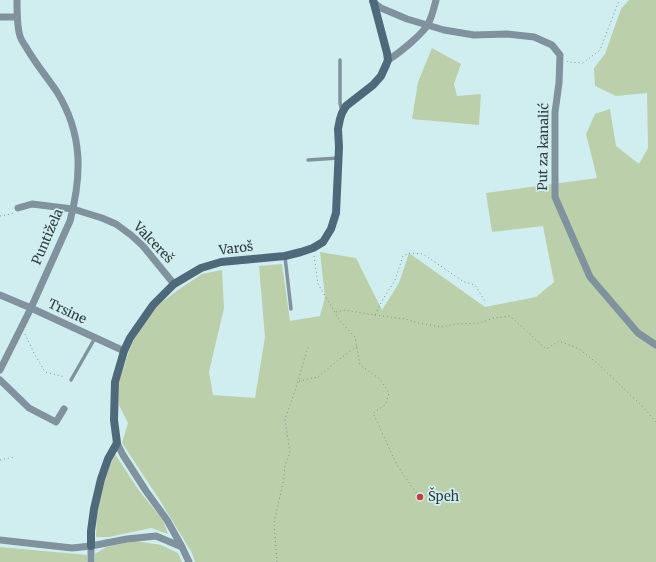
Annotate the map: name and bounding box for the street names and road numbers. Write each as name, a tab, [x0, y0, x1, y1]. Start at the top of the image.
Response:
street label: Put za kanalić	[535, 103, 553, 191]
street label: Puntižela	[29, 207, 67, 267]
street label: Valcereš	[130, 219, 176, 267]
street label: Varoš	[218, 239, 254, 259]
street label: Trsine	[45, 296, 89, 328]

